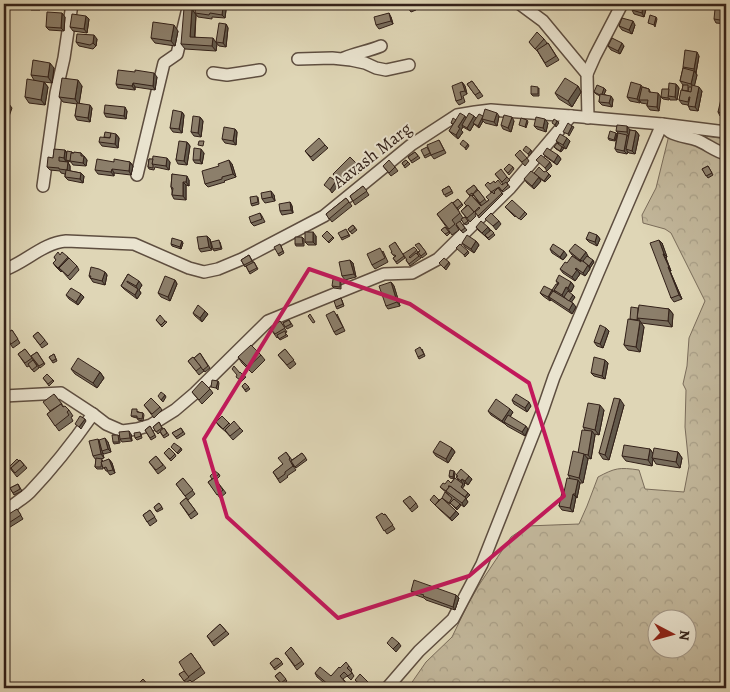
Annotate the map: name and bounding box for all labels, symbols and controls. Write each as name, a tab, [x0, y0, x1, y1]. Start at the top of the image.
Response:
street label: Aavash Marg	[327, 116, 417, 194]
north arrow	[648, 610, 698, 660]
text: N	[674, 629, 694, 641]

